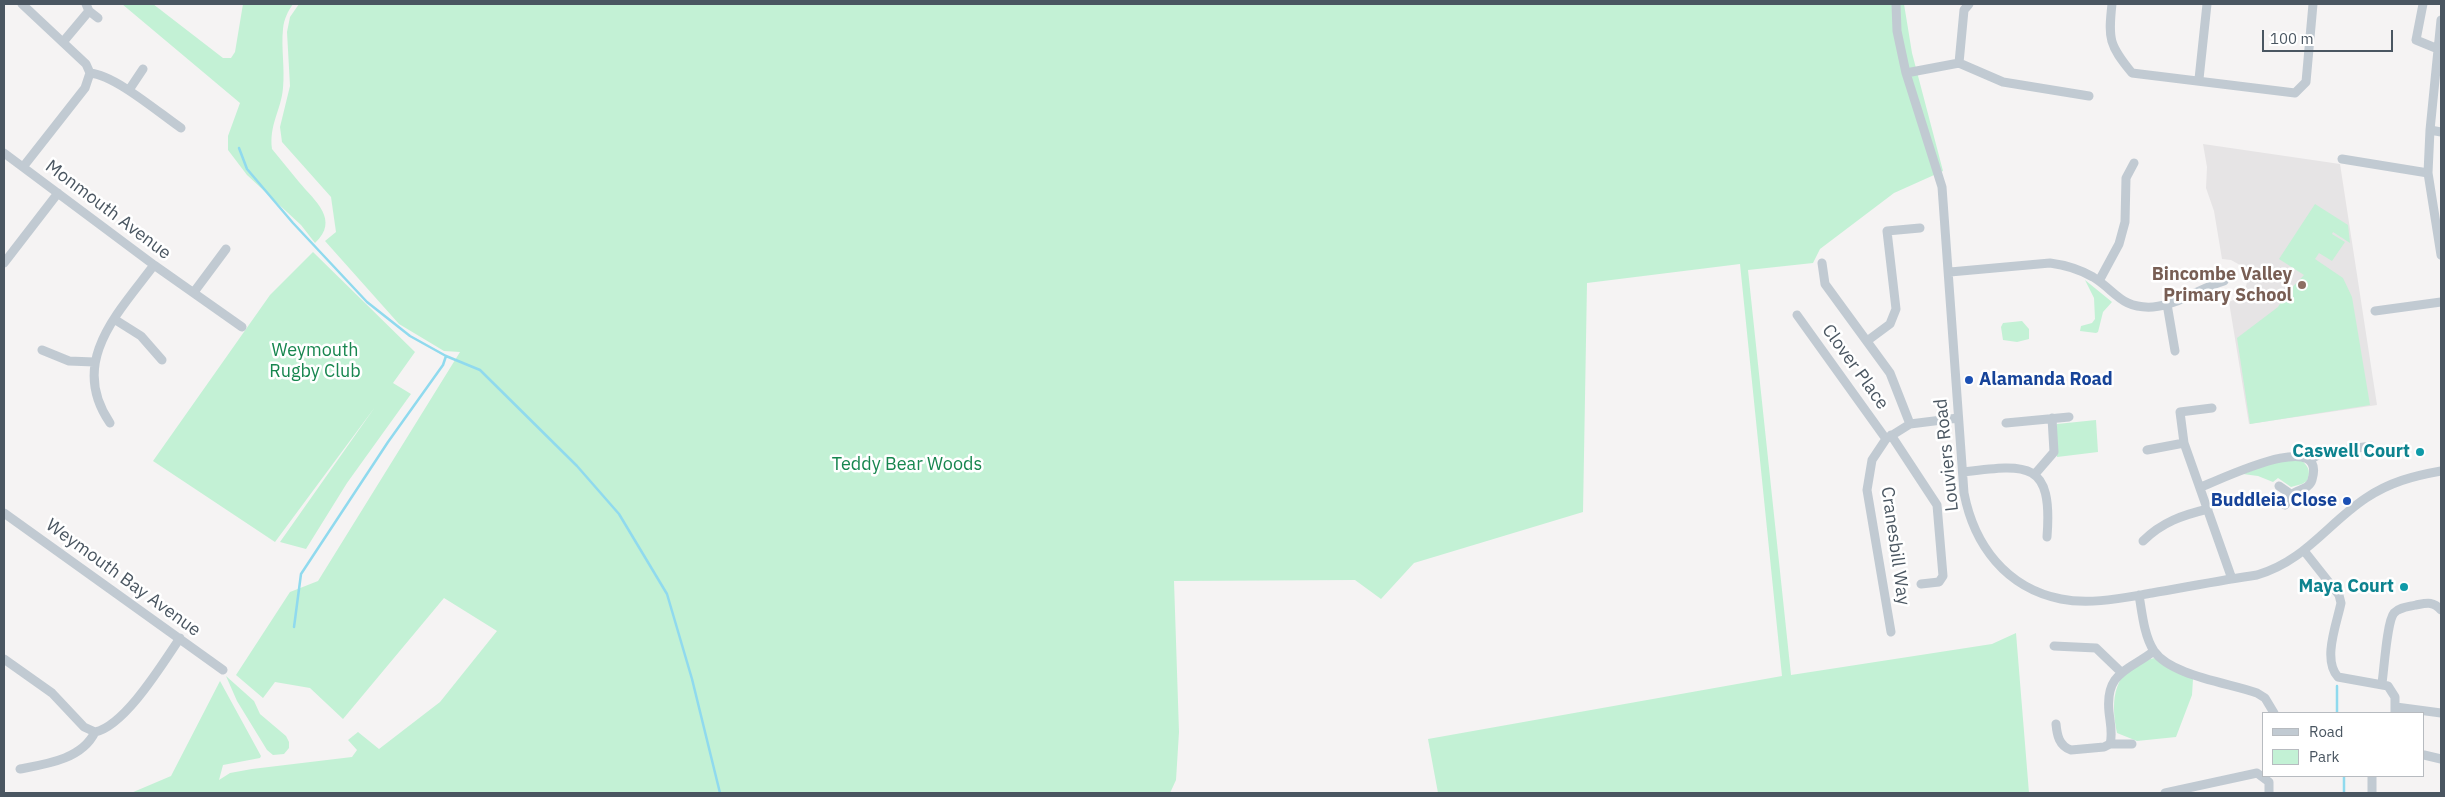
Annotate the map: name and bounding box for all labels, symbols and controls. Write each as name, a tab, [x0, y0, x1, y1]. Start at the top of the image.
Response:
scale bar	[2265, 20, 2396, 52]
text: 100 m	[2270, 29, 2314, 48]
street label: Monmouth Avenue	[41, 156, 175, 264]
place label: Bincombe Valley Primary School	[2152, 264, 2292, 306]
marker: Bincombe Valley Primary School	[2296, 279, 2308, 291]
street label: Clover Place	[1817, 320, 1893, 414]
park label: Weymouth Rugby Club	[269, 340, 361, 382]
place label: Alamanda Road	[1979, 369, 2113, 391]
marker: Alamanda Road	[1963, 374, 1975, 386]
street label: Louviers Road	[1930, 397, 1964, 513]
place label: Caswell Court	[2292, 441, 2410, 463]
marker: Caswell Court	[2414, 446, 2426, 458]
park label: Teddy Bear Woods	[832, 454, 982, 476]
street label: Cranesbill Way	[1876, 485, 1914, 607]
place label: Buddleia Close	[2211, 490, 2337, 512]
marker: Buddleia Close	[2341, 495, 2353, 507]
street label: Weymouth Bay Avenue	[41, 515, 205, 641]
place label: Maya Court	[2298, 576, 2394, 598]
marker: Maya Court	[2398, 581, 2410, 593]
legend	[2262, 712, 2425, 777]
text: Road	[2309, 722, 2344, 741]
text: Park	[2309, 747, 2339, 766]

